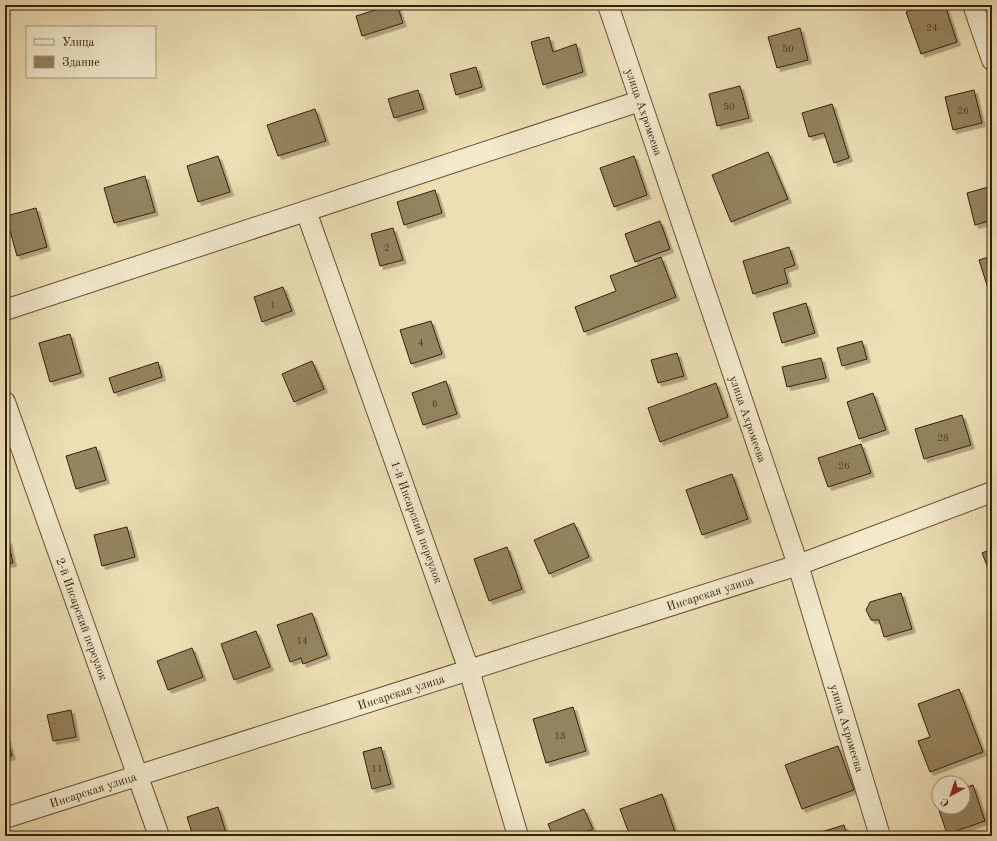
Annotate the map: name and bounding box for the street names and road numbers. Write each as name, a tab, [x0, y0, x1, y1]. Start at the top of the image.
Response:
street label: улица Ахромеева	[623, 67, 664, 157]
street label: улица Ахромеева	[727, 374, 768, 464]
street label: 1-й Инсарский переулок	[388, 459, 444, 585]
street label: 2-й Инсарский переулок	[53, 556, 109, 682]
street label: Инсарская улица	[665, 574, 755, 614]
street label: Инсарская улица	[356, 673, 446, 713]
street label: улица Ахромеева	[827, 683, 865, 774]
street label: Инсарская улица	[48, 771, 138, 811]

